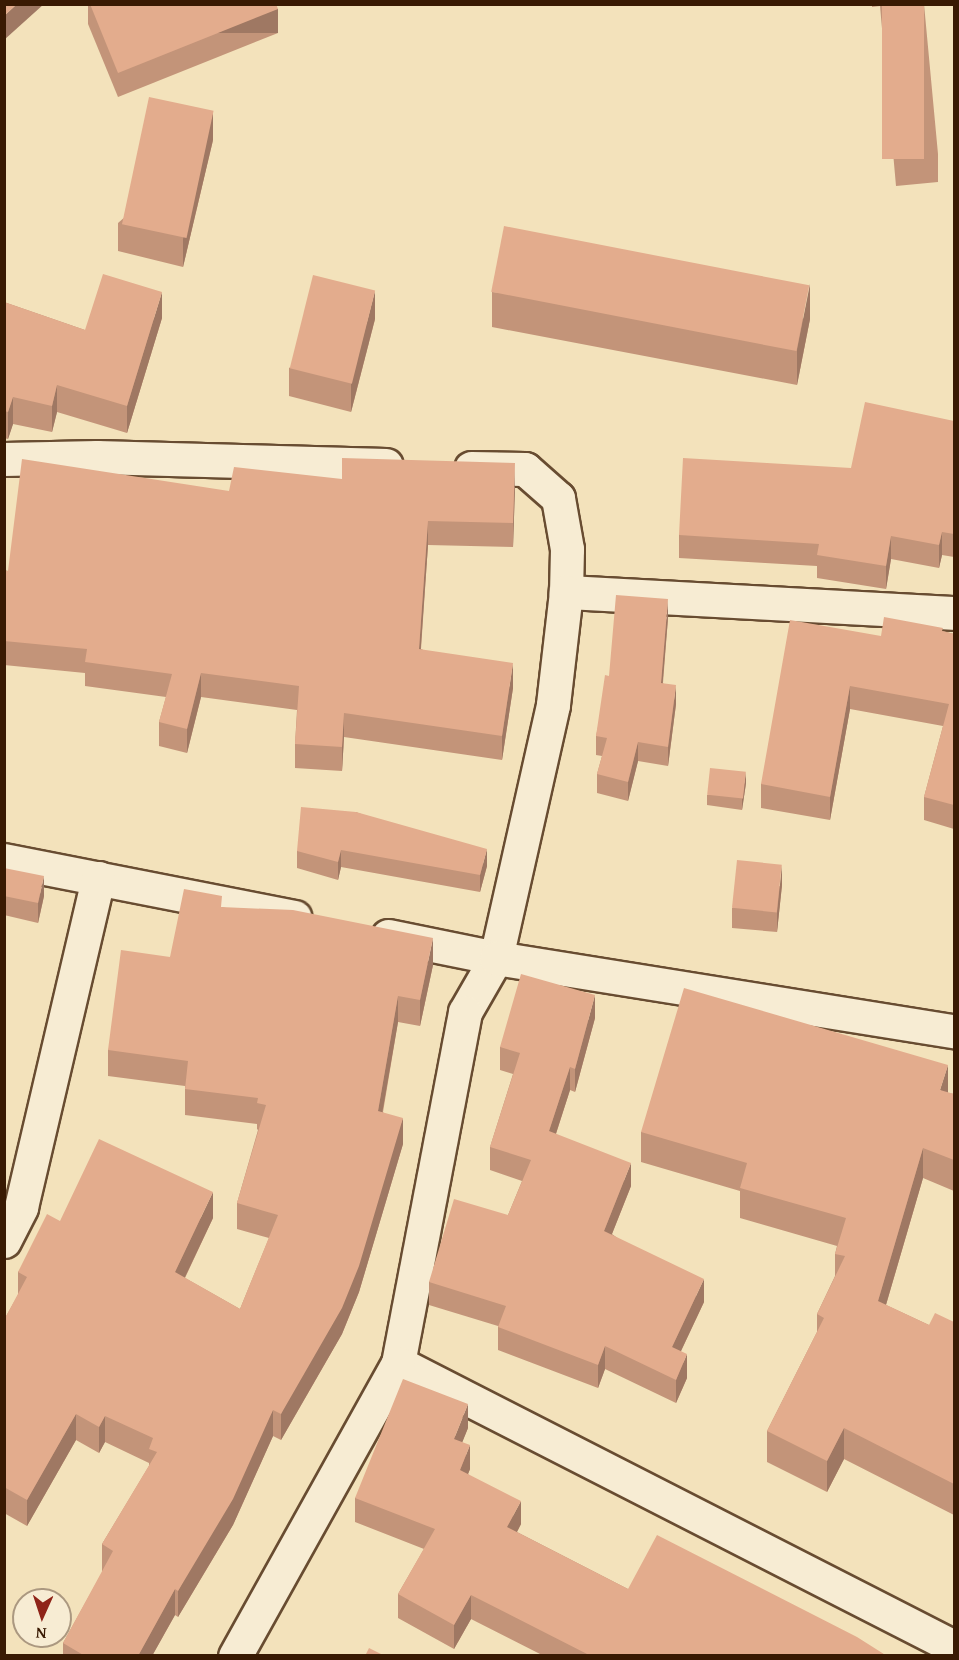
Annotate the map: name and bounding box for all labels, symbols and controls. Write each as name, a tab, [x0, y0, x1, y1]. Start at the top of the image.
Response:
north arrow	[12, 1588, 72, 1648]
text: N	[35, 1622, 47, 1646]

